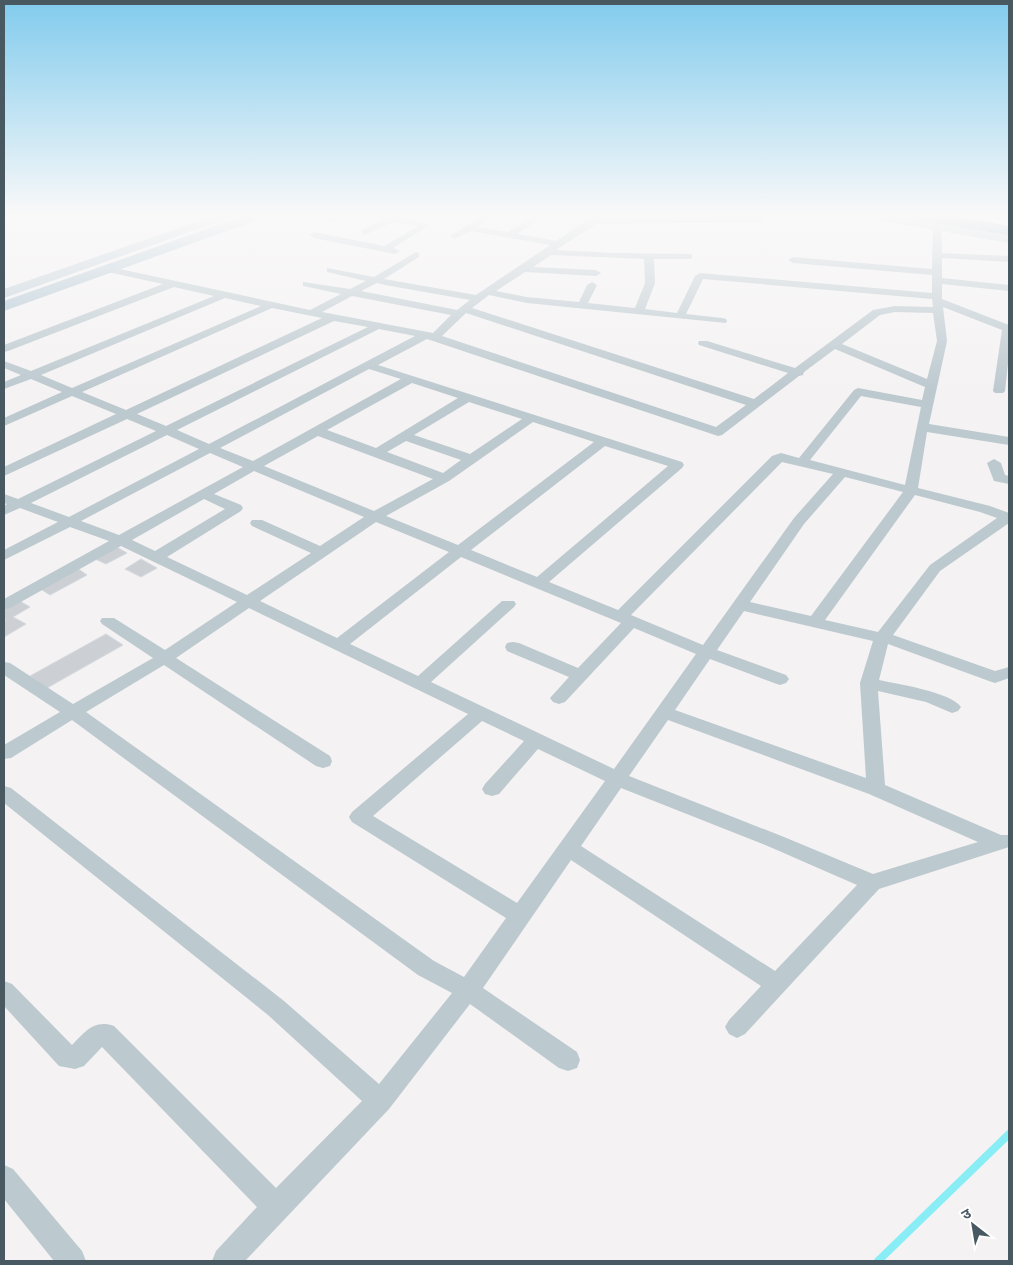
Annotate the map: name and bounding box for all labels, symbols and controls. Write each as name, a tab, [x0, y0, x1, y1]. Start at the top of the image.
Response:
north arrow	[948, 1200, 998, 1250]
text: उ	[958, 1204, 975, 1224]

